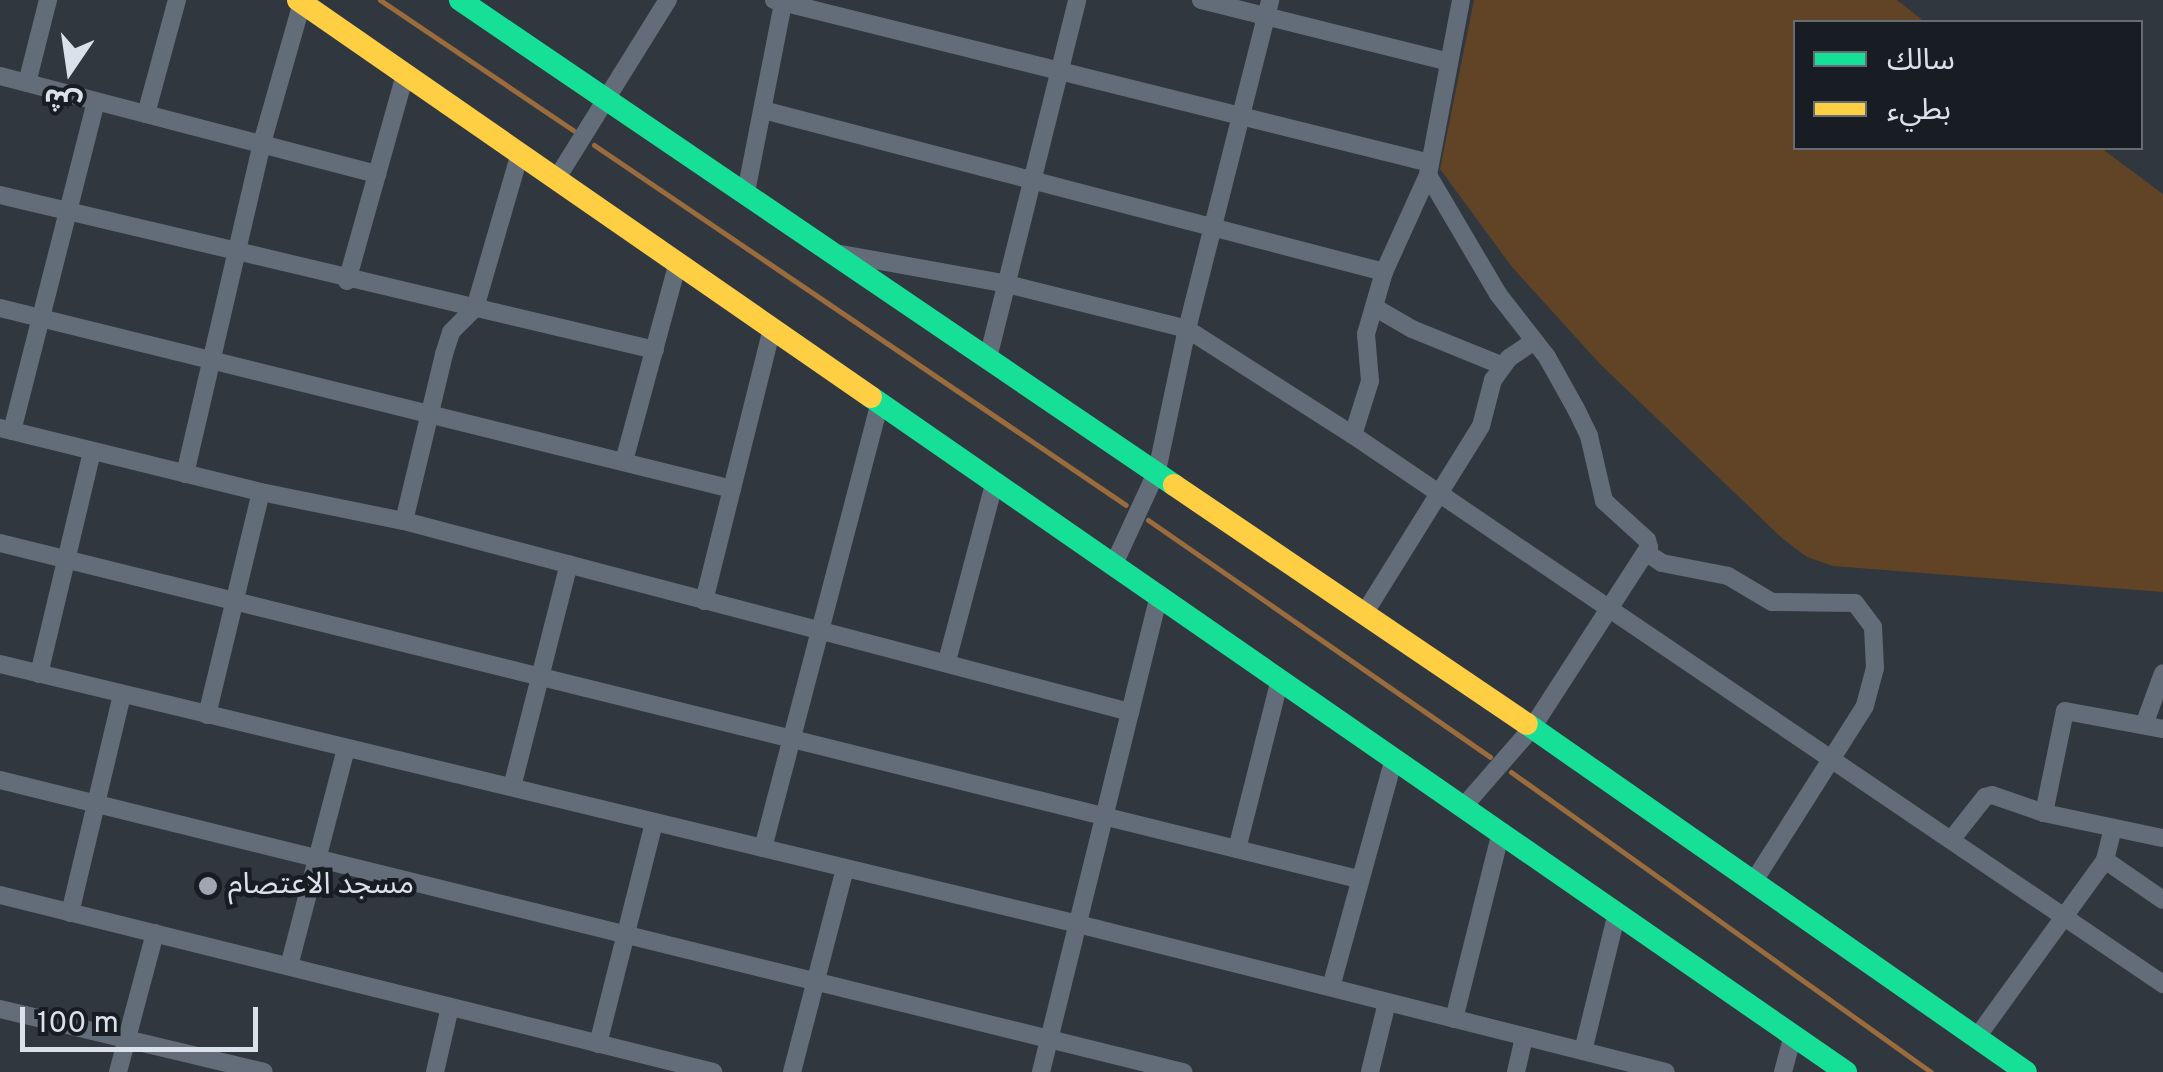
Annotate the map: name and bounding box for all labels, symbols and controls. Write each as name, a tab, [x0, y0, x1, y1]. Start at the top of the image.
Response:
north arrow	[20, 20, 120, 120]
legend	[1793, 20, 2143, 150]
text: سالك	[1887, 43, 1955, 80]
text: ش	[41, 77, 86, 121]
text: بطيء	[1887, 93, 1951, 130]
place label: مسجد الاعتصام	[228, 868, 414, 904]
marker: مسجد الاعتصام	[197, 875, 219, 897]
scale bar	[25, 987, 262, 1049]
text: 100 m	[37, 1006, 119, 1043]

